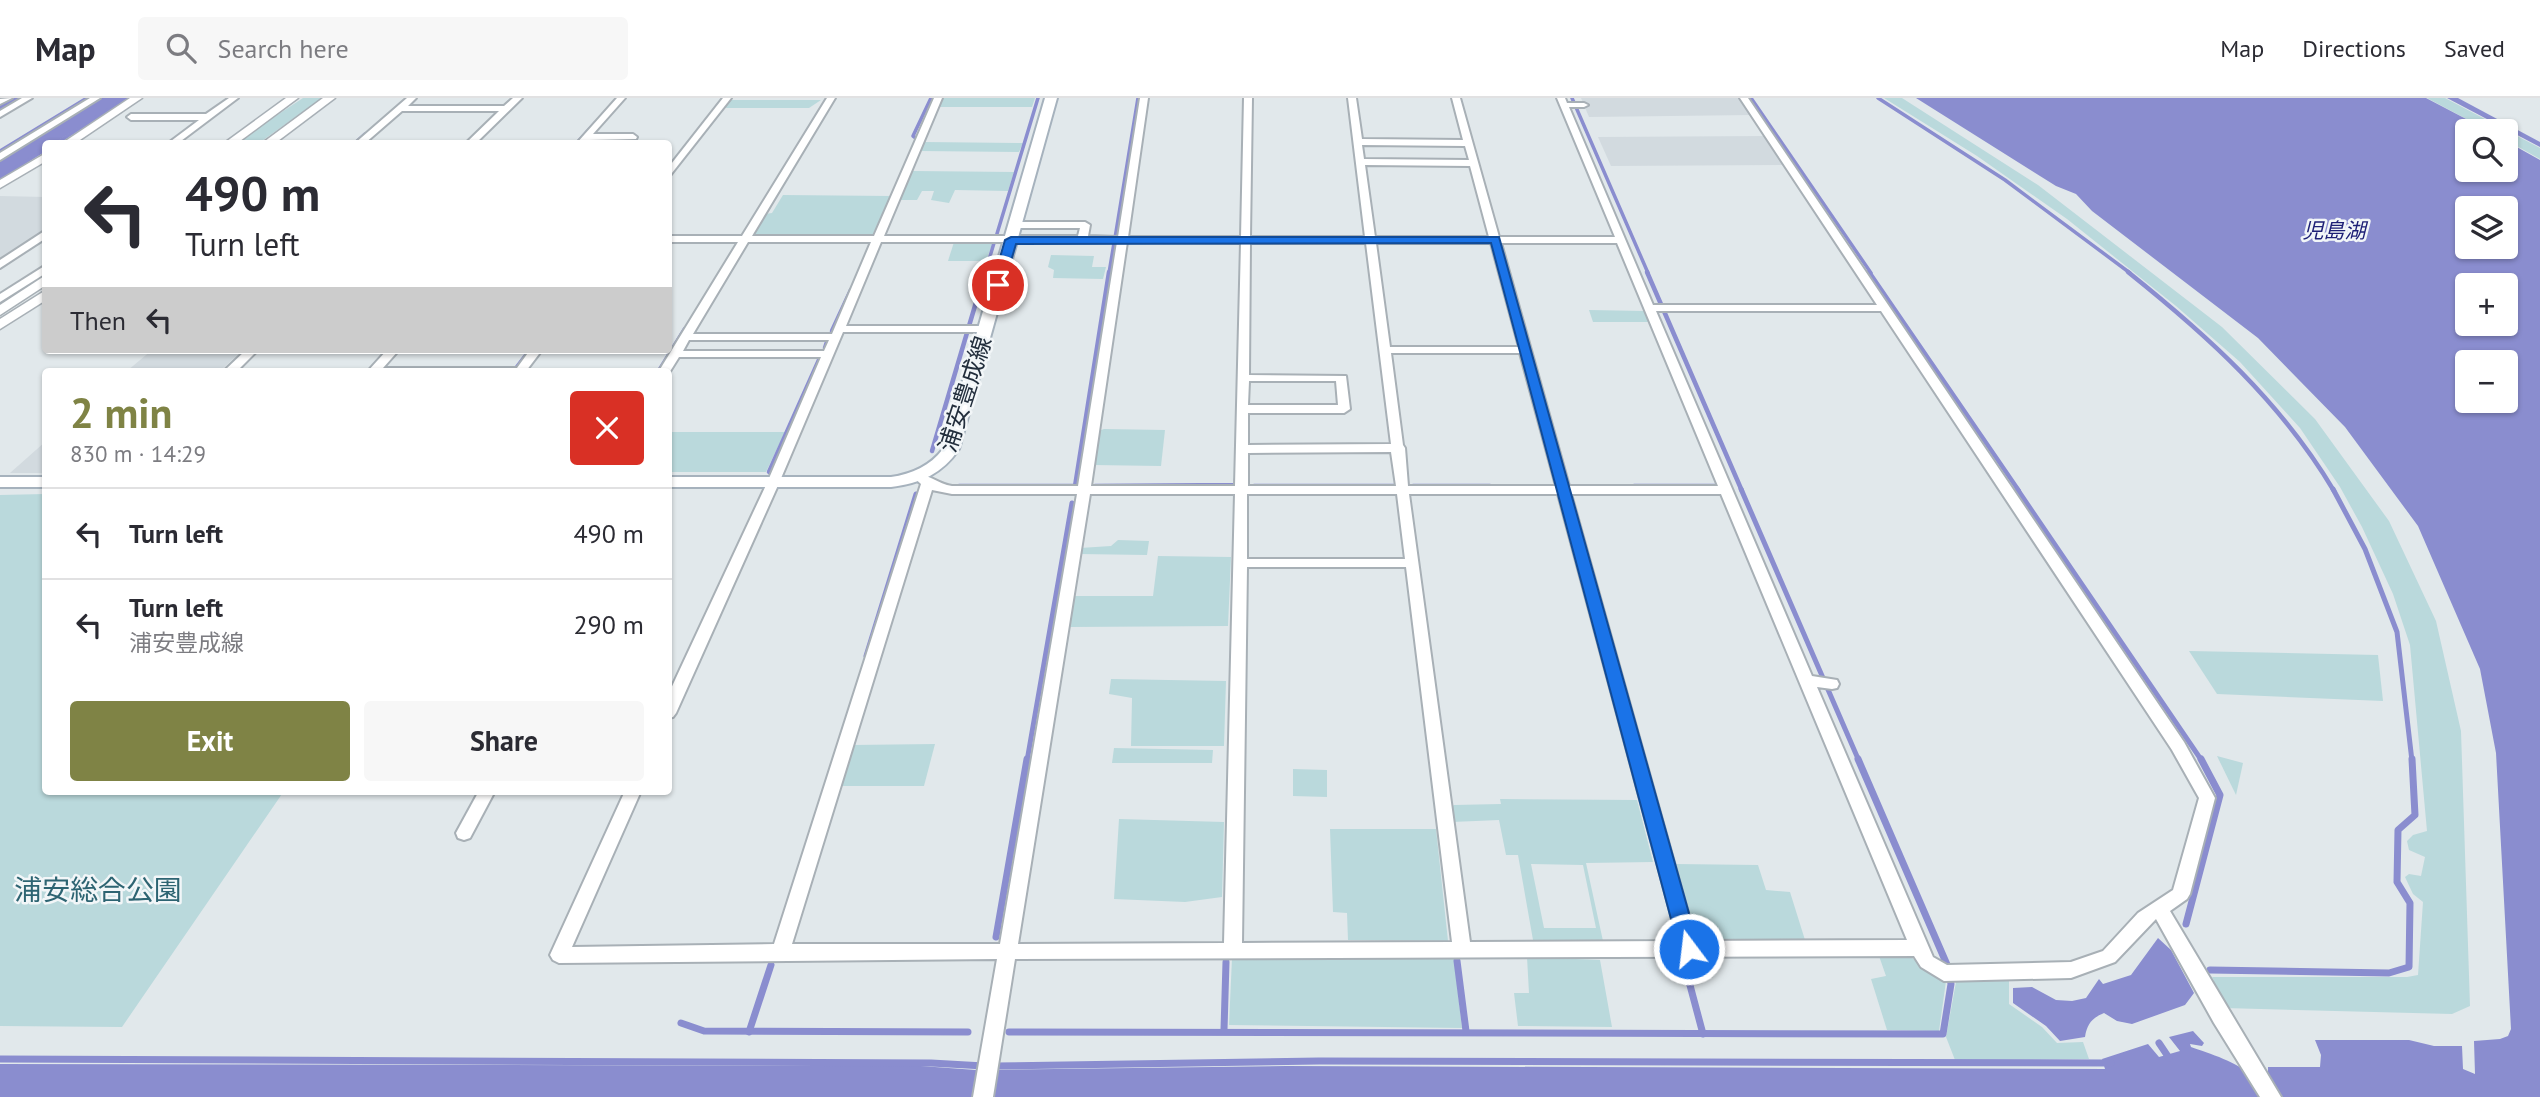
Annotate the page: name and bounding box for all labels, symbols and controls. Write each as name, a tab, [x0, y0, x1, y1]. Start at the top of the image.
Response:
search box	[138, 17, 628, 80]
text: Map	[35, 27, 96, 70]
icon: search	[162, 29, 200, 67]
text: Search here	[218, 32, 349, 65]
text: Map	[2220, 33, 2264, 64]
text: Directions	[2302, 33, 2406, 64]
text: Saved	[2444, 33, 2505, 64]
map controls	[2455, 119, 2518, 413]
button: search	[2455, 119, 2518, 182]
text: 490 m	[185, 161, 320, 225]
icon: left	[70, 168, 161, 259]
button: layers	[2455, 196, 2518, 259]
water label: 児島湖	[2303, 217, 2368, 244]
text: Turn left	[185, 223, 300, 265]
pin	[968, 255, 1028, 315]
icon: arrive	[979, 266, 1017, 304]
button: +	[2455, 273, 2518, 336]
icon: left	[140, 301, 178, 339]
text: Then	[70, 304, 126, 337]
street label: 浦安豊成線	[932, 332, 998, 456]
button: −	[2455, 350, 2518, 413]
text: 2 min	[70, 385, 172, 440]
button: close	[570, 391, 644, 465]
text: 830 m · 14:29	[70, 439, 206, 468]
icon: left	[70, 515, 108, 553]
text: Turn left	[129, 517, 223, 550]
text: 490 m	[573, 517, 644, 550]
text: Turn left	[129, 591, 223, 624]
icon: left	[70, 606, 108, 644]
text: 290 m	[573, 608, 644, 641]
text: 浦安豊成線	[129, 628, 244, 657]
button: Exit	[70, 701, 350, 781]
button: Share	[364, 701, 644, 781]
park label: 浦安総合公園	[14, 871, 182, 908]
position arrow	[1652, 912, 1726, 986]

